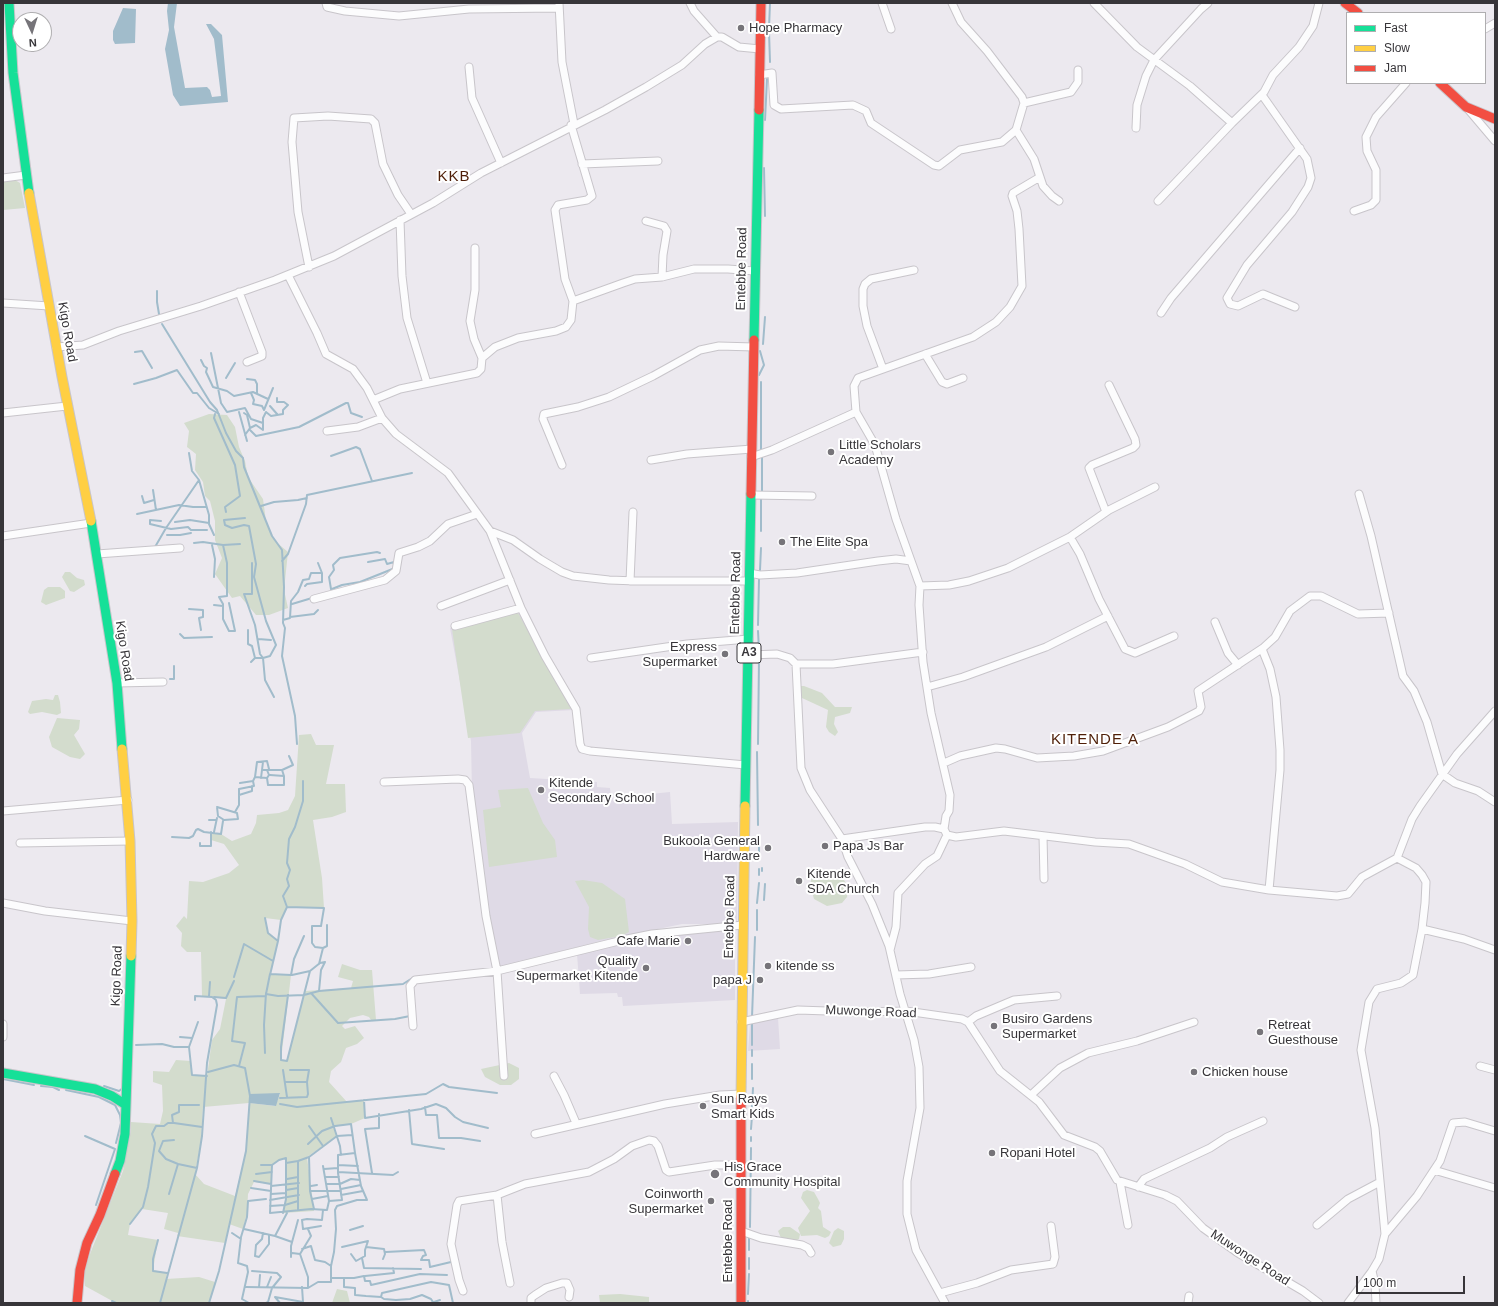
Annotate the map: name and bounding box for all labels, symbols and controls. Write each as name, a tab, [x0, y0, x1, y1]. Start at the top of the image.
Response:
north arrow	[12, 12, 52, 52]
legend	[1346, 12, 1486, 84]
place label: Hope Pharmacy	[749, 20, 842, 36]
text: Fast	[1384, 21, 1407, 35]
marker: Hope Pharmacy	[736, 23, 746, 33]
text: N	[28, 37, 37, 49]
text: Slow	[1384, 41, 1410, 55]
text: Jam	[1384, 61, 1407, 75]
district label: KKB	[437, 168, 471, 186]
street label: Entebbe Road	[733, 227, 751, 311]
street label: Kigo Road	[54, 301, 80, 363]
place label: Little Scholars Academy	[839, 437, 921, 468]
marker: Little Scholars Academy	[826, 447, 836, 457]
place label: The Elite Spa	[790, 534, 868, 550]
marker: The Elite Spa	[777, 537, 787, 547]
street label: Entebbe Road	[727, 551, 745, 635]
street label: Kigo Road	[112, 620, 136, 682]
place label: Express Supermarket	[643, 639, 717, 670]
road number: A3	[737, 643, 761, 663]
marker: Express Supermarket	[720, 649, 730, 659]
district label: KITENDE A	[1051, 731, 1139, 749]
place label: Kitende Secondary School	[549, 775, 655, 806]
marker: Kitende Secondary School	[536, 785, 546, 795]
place label: Bukoola General Hardware	[663, 833, 760, 864]
place label: Papa Js Bar	[833, 838, 904, 854]
marker: Papa Js Bar	[820, 841, 830, 851]
marker: Bukoola General Hardware	[763, 843, 773, 853]
place label: Kitende SDA Church	[807, 866, 879, 897]
street label: Entebbe Road	[721, 875, 739, 959]
marker: Kitende SDA Church	[794, 876, 804, 886]
place label: Cafe Marie	[616, 933, 680, 949]
marker: Cafe Marie	[683, 936, 693, 946]
street label: Kigo Road	[108, 945, 126, 1007]
place label: Quality Supermarket Kitende	[516, 953, 638, 984]
place label: kitende ss	[776, 958, 835, 974]
marker: kitende ss	[763, 961, 773, 971]
marker: Quality Supermarket Kitende	[641, 963, 651, 973]
place label: papa J	[713, 972, 752, 988]
marker: papa J	[755, 975, 765, 985]
street label: Muwonge Road	[825, 1003, 917, 1021]
place label: Busiro Gardens Supermarket	[1002, 1011, 1092, 1042]
place label: Retreat Guesthouse	[1268, 1017, 1338, 1048]
marker: Busiro Gardens Supermarket	[989, 1021, 999, 1031]
marker: Retreat Guesthouse	[1255, 1027, 1265, 1037]
place label: Chicken house	[1202, 1064, 1288, 1080]
marker: Chicken house	[1189, 1067, 1199, 1077]
place label: Sun Rays Smart Kids	[711, 1091, 775, 1122]
marker: Sun Rays Smart Kids	[698, 1101, 708, 1111]
place label: Ropani Hotel	[1000, 1145, 1075, 1161]
marker: Ropani Hotel	[987, 1148, 997, 1158]
place label: His Grace Community Hospital	[724, 1159, 840, 1190]
marker: His Grace Community Hospital	[709, 1168, 721, 1180]
place label: Coinworth Supermarket	[629, 1186, 703, 1217]
marker: Coinworth Supermarket	[706, 1196, 716, 1206]
street label: Entebbe Road	[720, 1199, 736, 1283]
street label: Muwonge Road	[1208, 1227, 1292, 1289]
scale bar	[1358, 1268, 1467, 1294]
text: 100 m	[1363, 1276, 1396, 1290]

